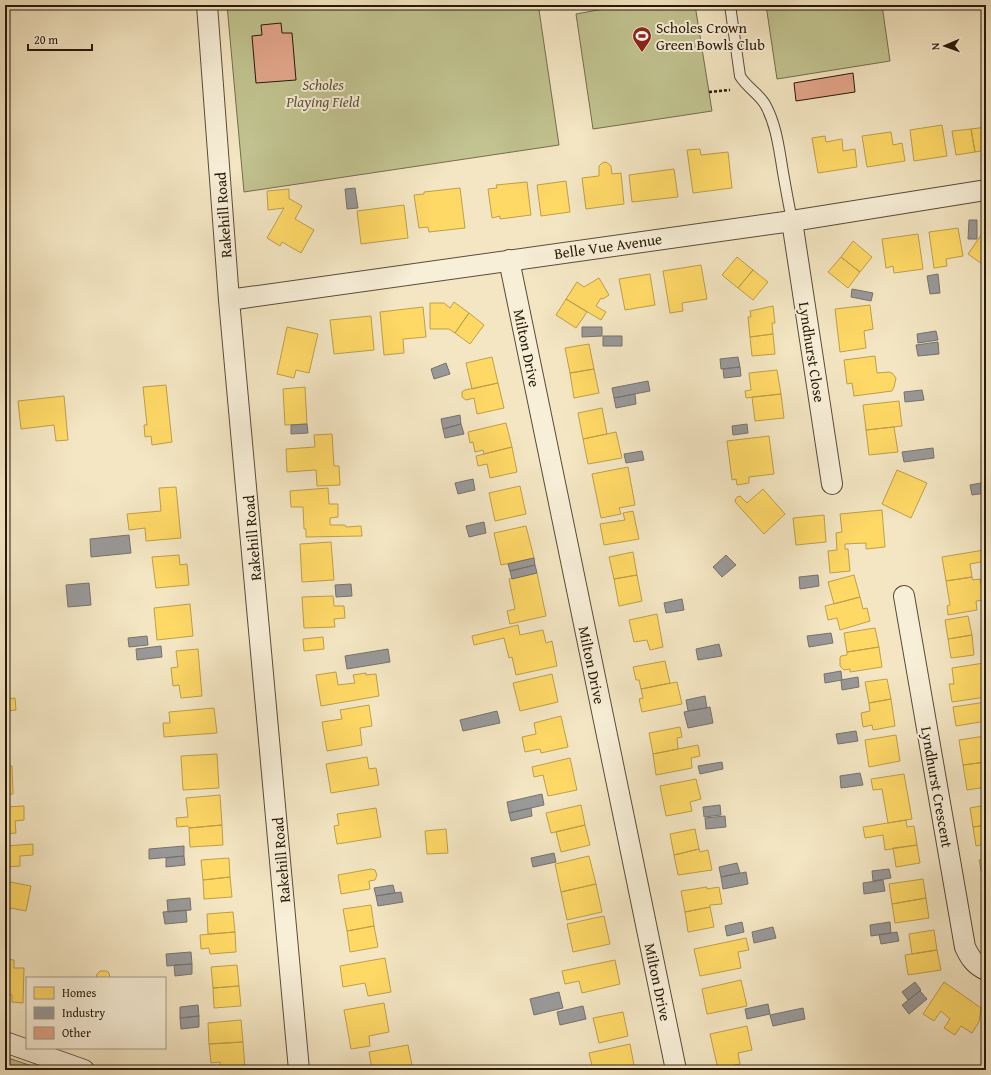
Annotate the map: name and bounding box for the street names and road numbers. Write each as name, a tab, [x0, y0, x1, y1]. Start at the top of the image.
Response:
street label: Rakehill Road	[210, 171, 236, 259]
street label: Belle Vue Avenue	[553, 228, 663, 264]
street label: Lyndhurst Close	[794, 300, 830, 404]
street label: Milton Drive	[509, 307, 545, 389]
street label: Rakehill Road	[238, 494, 266, 582]
street label: Milton Drive	[574, 624, 610, 706]
street label: Lyndhurst Crescent	[916, 725, 958, 850]
street label: Rakehill Road	[267, 816, 295, 904]
street label: Milton Drive	[640, 941, 676, 1023]

